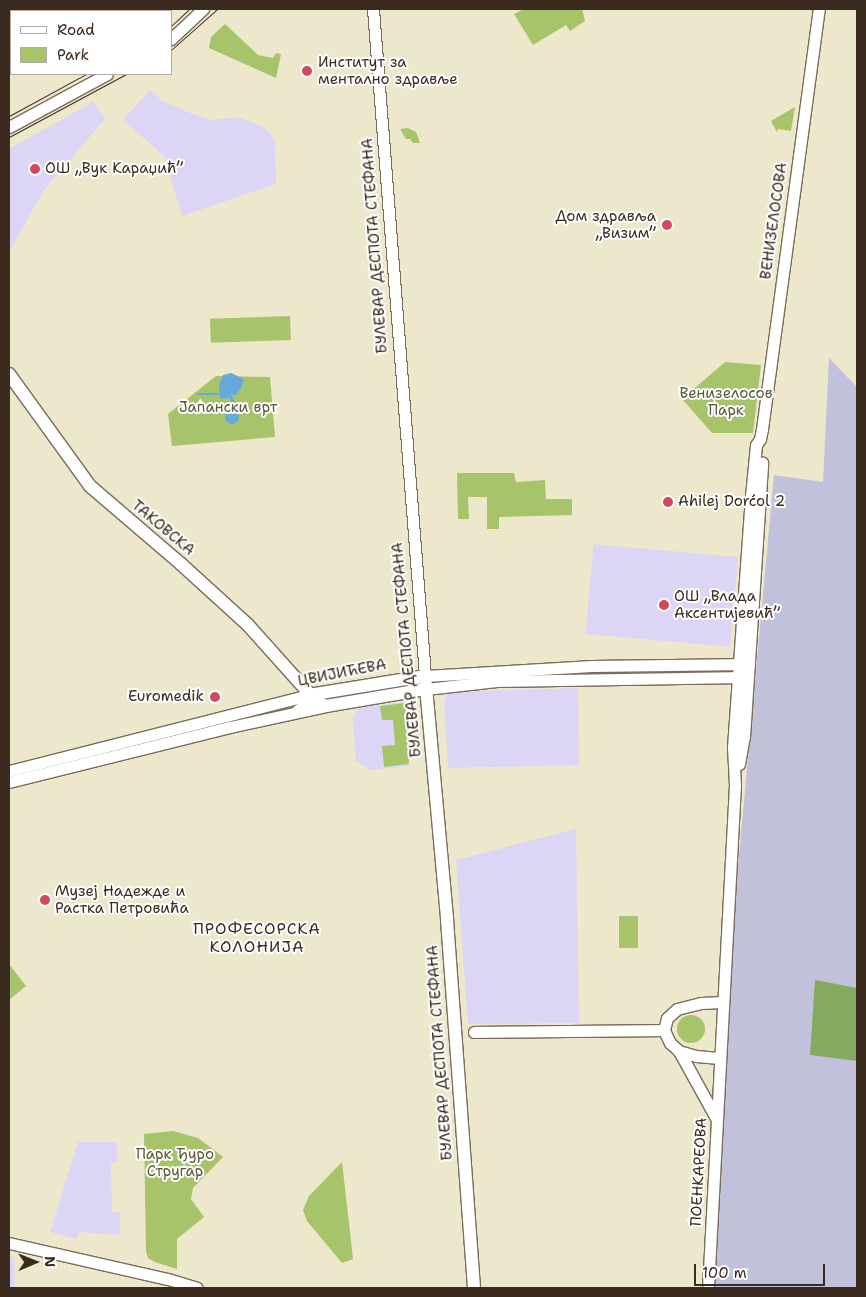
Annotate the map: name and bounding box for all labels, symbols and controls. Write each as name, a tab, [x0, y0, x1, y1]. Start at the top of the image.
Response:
legend	[10, 10, 172, 75]
text: Road	[57, 20, 95, 40]
text: Park	[57, 45, 89, 65]
place label: Институт за ментално здравље	[318, 53, 458, 88]
marker: Институт за ментално здравље	[300, 64, 314, 78]
street label: БУЛЕВАР ДЕСПОТА СТЕФАНА	[358, 138, 392, 354]
place label: ОШ „Вук Караџић”	[45, 160, 183, 178]
street label: ВЕНИЗЕЛОСОВА	[757, 161, 791, 281]
marker: ОШ „Вук Караџић”	[29, 163, 41, 175]
place label: Дом здравља „Визим”	[555, 207, 656, 242]
marker: Дом здравља „Визим”	[660, 218, 674, 232]
park label: Венизелосов Парк	[679, 384, 773, 419]
park label: Јапански врт	[179, 399, 277, 417]
place label: Ahilej Dorćol 2	[678, 493, 785, 511]
street label: ТАКОВСКА	[128, 496, 198, 560]
marker: Ahilej Dorćol 2	[662, 496, 674, 508]
street label: БУЛЕВАР ДЕСПОТА СТЕФАНА	[389, 542, 425, 758]
place label: ОШ „Влада Аксентијевић”	[674, 587, 780, 622]
marker: ОШ „Влада Аксентијевић”	[658, 599, 670, 611]
street label: ЦВИЈИЋЕВА	[296, 656, 388, 690]
place label: Euromedik	[128, 688, 204, 706]
marker: Euromedik	[208, 690, 222, 704]
place label: Музеј Надежде и Растка Петровића	[55, 882, 189, 917]
marker: Музеј Надежде и Растка Петровића	[39, 894, 51, 906]
district label: ПРОФЕСОРСКА КОЛОНИЈА	[192, 919, 322, 957]
street label: БУЛЕВАР ДЕСПОТА СТЕФАНА	[423, 945, 457, 1161]
street label: ПОЕНКАРЕОВА	[687, 1117, 711, 1227]
park label: Парк Ђуро Стругар	[136, 1145, 214, 1180]
north arrow	[10, 1237, 60, 1287]
scale bar	[696, 1254, 827, 1286]
text: N	[41, 1256, 59, 1267]
text: 100 m	[702, 1263, 747, 1283]

